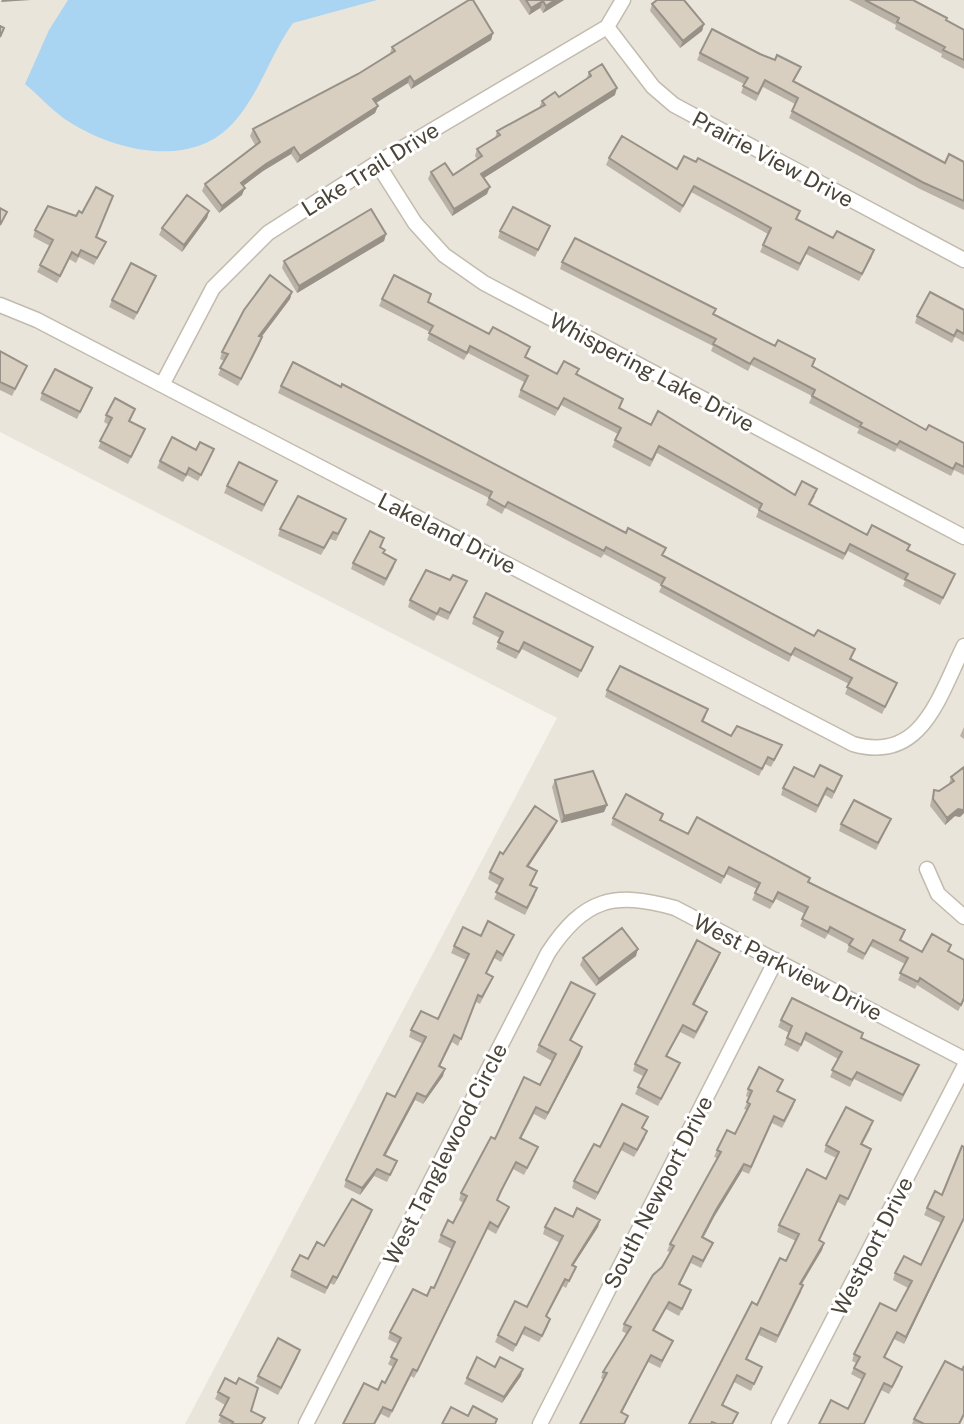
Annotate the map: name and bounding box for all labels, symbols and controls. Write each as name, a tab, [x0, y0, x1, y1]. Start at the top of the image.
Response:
street label: Prairie View Drive	[688, 106, 858, 212]
street label: Lake Trail Drive	[297, 116, 443, 222]
street label: Whispering Lake Drive	[545, 307, 759, 437]
street label: Lakeland Drive	[374, 487, 520, 579]
street label: West Parkview Drive	[689, 908, 887, 1026]
street label: West Tanglewood Circle	[378, 1039, 512, 1269]
street label: South Newport Drive	[598, 1091, 718, 1293]
street label: Westport Drive	[826, 1172, 918, 1320]

